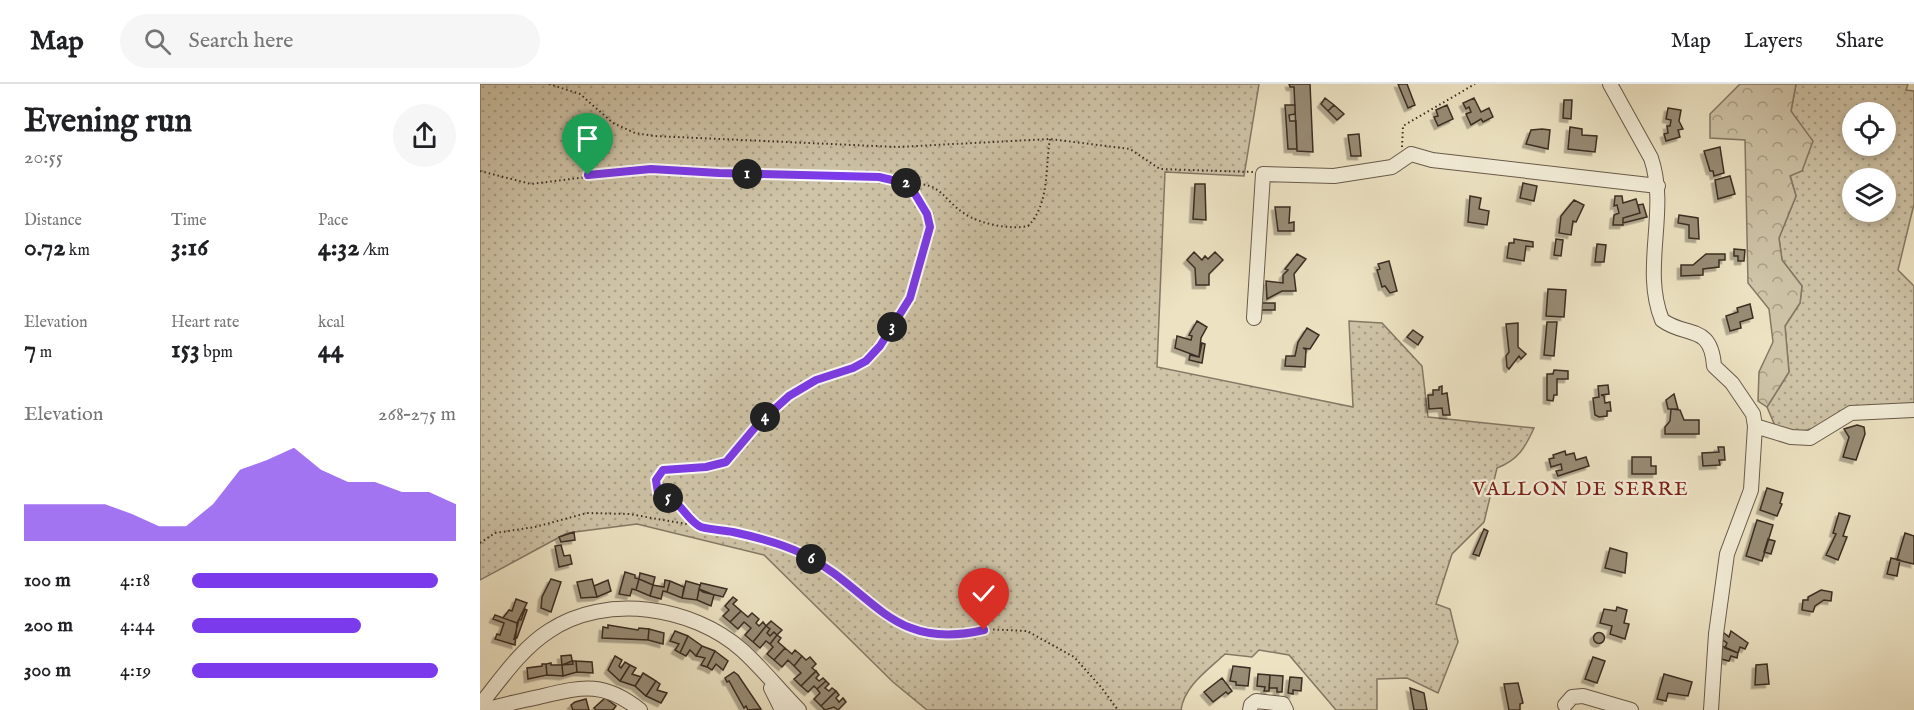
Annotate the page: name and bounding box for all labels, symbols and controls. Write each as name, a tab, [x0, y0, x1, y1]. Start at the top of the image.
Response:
search box	[120, 14, 540, 68]
text: Map	[30, 24, 84, 59]
icon: search	[141, 25, 174, 58]
text: Search here	[189, 27, 293, 55]
text: Map	[1671, 28, 1711, 55]
text: Layers	[1744, 28, 1803, 55]
text: Share	[1836, 28, 1884, 55]
text: Evening run	[24, 101, 192, 143]
map controls	[1842, 102, 1896, 222]
button: locate	[1842, 102, 1896, 156]
button: share	[393, 104, 456, 167]
pin	[562, 113, 613, 175]
icon: arrive	[571, 122, 604, 155]
text: 20:55	[24, 145, 63, 170]
pin: 1	[732, 159, 762, 189]
text: 1	[744, 164, 750, 184]
pin: 2	[891, 168, 921, 198]
button: layers	[1842, 168, 1896, 222]
text: 2	[902, 173, 910, 193]
text: Distance	[24, 211, 82, 231]
text: Time	[171, 211, 207, 231]
text: Pace	[318, 211, 348, 231]
text: 0.72	[24, 231, 65, 264]
text: 3:16	[171, 231, 208, 264]
text: 4:32	[318, 231, 360, 264]
text: km	[65, 241, 90, 261]
text: /km	[360, 241, 389, 261]
pin: 3	[877, 312, 907, 342]
text: Elevation	[24, 313, 87, 333]
text: Heart rate	[171, 313, 239, 333]
text: kcal	[318, 313, 345, 333]
text: 3	[889, 317, 895, 337]
text: 7	[24, 333, 36, 366]
text: 153	[171, 333, 200, 366]
text: 44	[318, 333, 344, 366]
text: m	[36, 343, 52, 363]
text: bpm	[200, 343, 233, 363]
text: Elevation	[24, 402, 103, 427]
text: 268–275 m	[378, 402, 456, 427]
pin: 4	[750, 402, 780, 432]
text: 4	[761, 407, 769, 427]
district label: VALLON DE SERRE	[1472, 477, 1689, 502]
pin: 5	[653, 483, 683, 513]
text: 5	[665, 488, 671, 508]
pin: 6	[796, 544, 826, 574]
text: 6	[808, 549, 814, 569]
text: 100 m	[24, 568, 71, 593]
text: 4:18	[120, 568, 150, 593]
pin	[958, 568, 1009, 630]
icon: check	[967, 577, 1000, 610]
text: 200 m	[24, 613, 73, 638]
text: 4:44	[120, 613, 155, 638]
text: 300 m	[24, 658, 71, 683]
text: 4:19	[120, 658, 151, 683]

